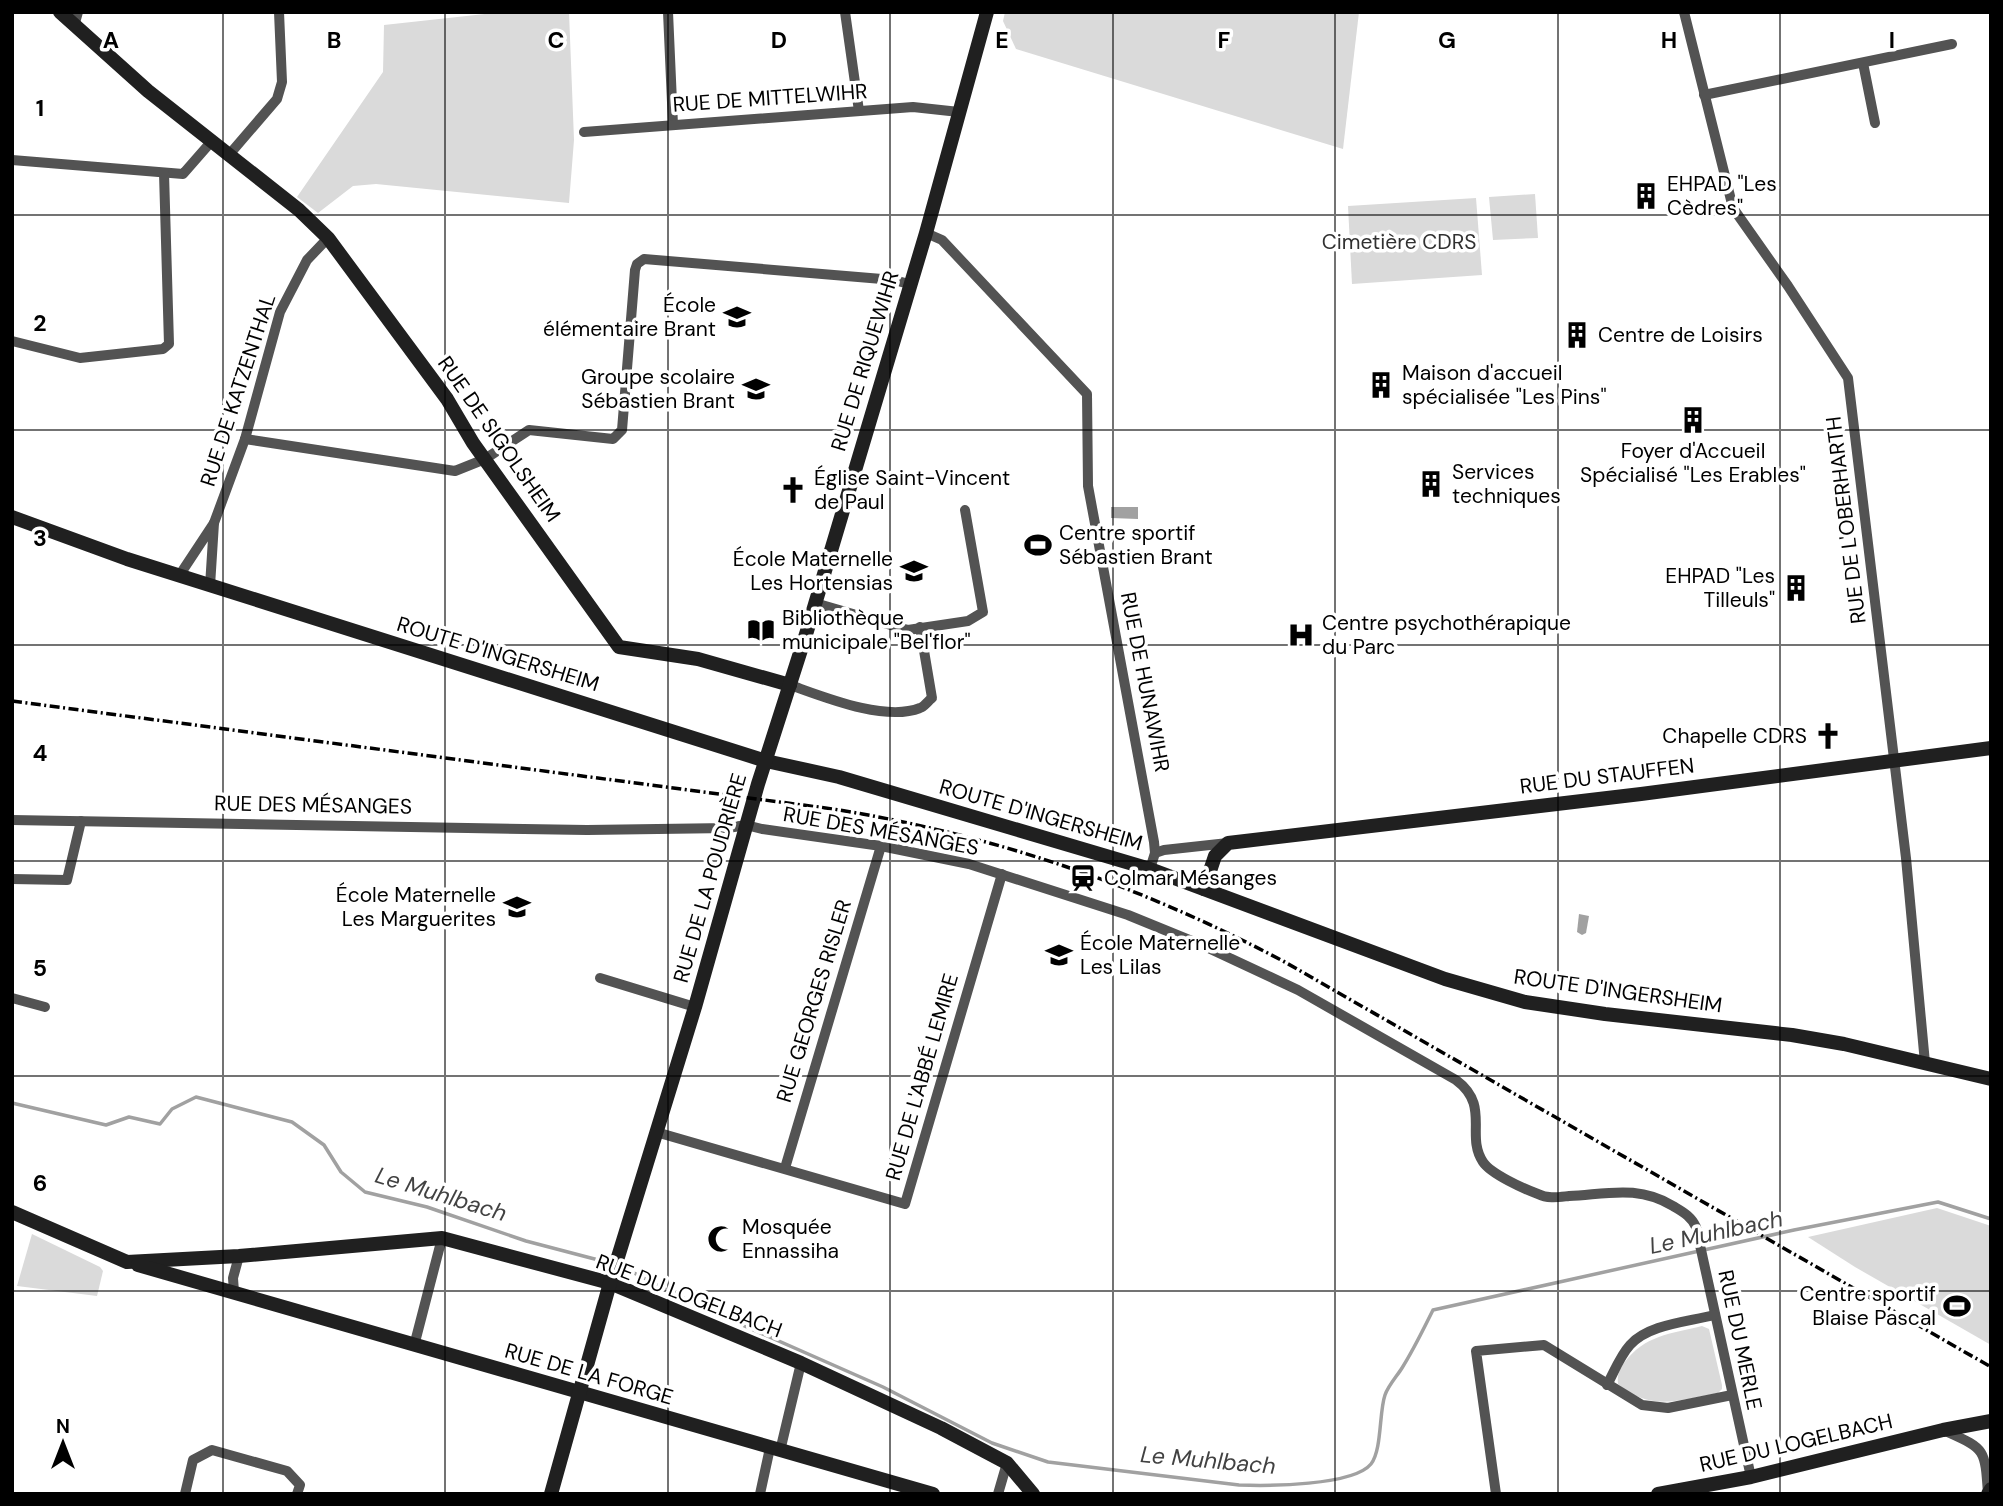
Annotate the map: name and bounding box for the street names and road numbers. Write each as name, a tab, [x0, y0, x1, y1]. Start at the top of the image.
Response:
street label: RUE DE MITTELWIHR	[672, 77, 868, 119]
street label: RUE DE RIQUEWIHR	[824, 268, 906, 454]
street label: RUE DE KATZENTHAL	[194, 290, 282, 490]
street label: RUE DE SIGOLSHEIM	[431, 351, 567, 527]
street label: RUE DE L'OBERHARTH	[1819, 415, 1873, 625]
street label: RUE DE HUNAWIHR	[1114, 590, 1176, 774]
street label: ROUTE D'INGERSHEIM	[393, 610, 603, 698]
street label: RUE DU STAUFFEN	[1518, 751, 1696, 801]
street label: RUE DE LA POUDRIÈRE	[667, 770, 753, 986]
street label: ROUTE D'INGERSHEIM	[936, 773, 1146, 857]
street label: RUE DES MÉSANGES	[214, 789, 412, 821]
street label: RUE DES MÉSANGES	[781, 800, 981, 862]
street label: RUE GEORGES RISLER	[770, 896, 858, 1106]
street label: ROUTE D'INGERSHEIM	[1512, 963, 1724, 1019]
street label: RUE DE L'ABBÉ LEMIRE	[879, 970, 965, 1184]
street label: RUE DU LOGELBACH	[592, 1248, 786, 1344]
street label: RUE DU MERLE	[1712, 1267, 1768, 1413]
street label: RUE DE LA FORGE	[502, 1337, 676, 1411]
street label: RUE DU LOGELBACH	[1697, 1407, 1895, 1479]

